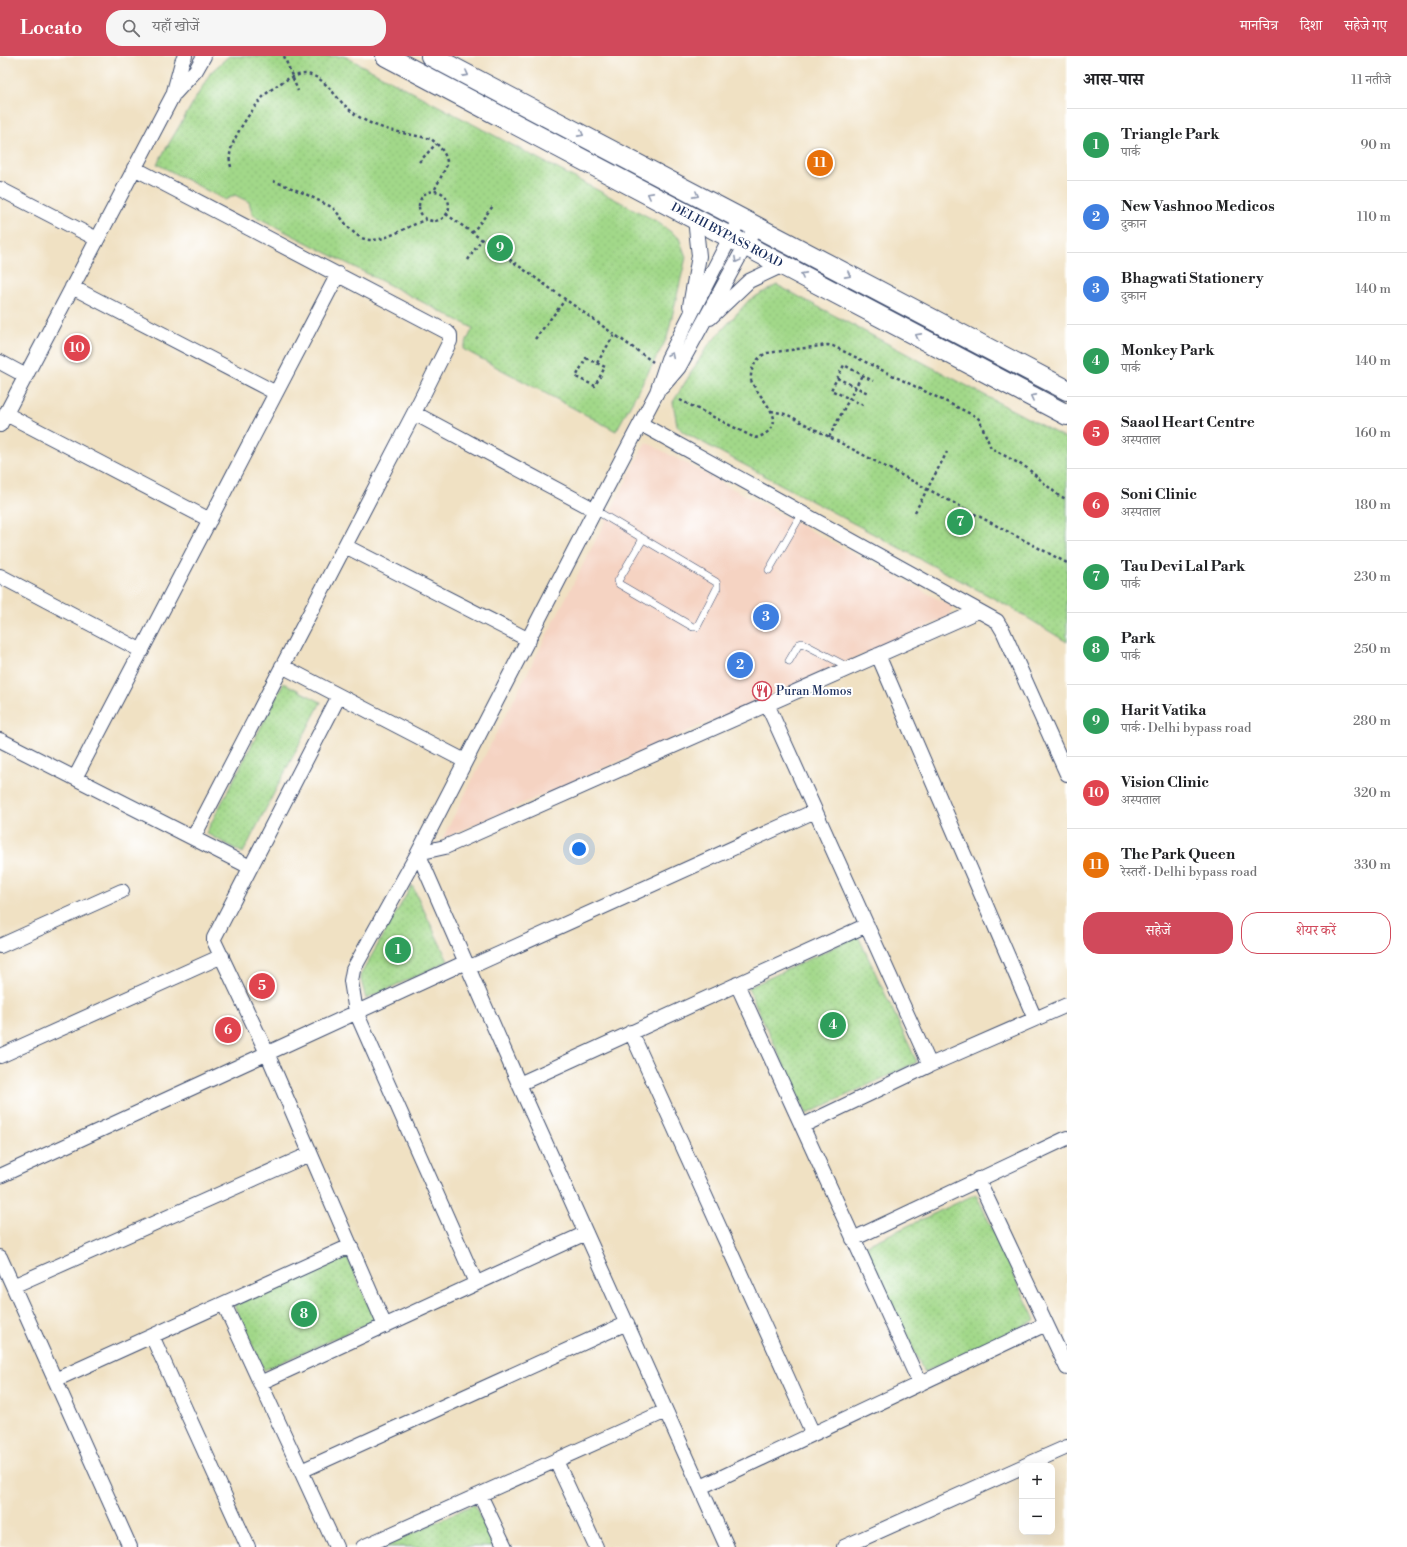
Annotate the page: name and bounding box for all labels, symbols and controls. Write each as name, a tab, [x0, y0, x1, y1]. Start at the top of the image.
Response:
search box	[106, 10, 386, 46]
text: Locato	[20, 16, 82, 40]
icon: search	[120, 17, 142, 39]
text: यहाँ खोजें	[152, 17, 199, 36]
text: मानचित्र	[1240, 17, 1278, 35]
text: दिशा	[1300, 17, 1322, 35]
text: सहेजे गए	[1344, 17, 1387, 35]
one-way arrow	[461, 69, 469, 77]
text: आस-पास	[1083, 69, 1144, 91]
text: 11 नतीजे	[1351, 72, 1391, 88]
text: Triangle Park	[1121, 125, 1219, 144]
one-way arrow	[577, 130, 584, 137]
text: 1	[1093, 137, 1099, 153]
text: 90 m	[1360, 137, 1391, 153]
text: पार्क	[1121, 144, 1140, 160]
pin: 11	[807, 148, 833, 178]
one-way arrow	[692, 190, 699, 198]
one-way arrow	[647, 192, 655, 200]
text: New Vashnoo Medicos	[1121, 197, 1275, 216]
street label: DELHI BYPASS ROAD	[668, 200, 785, 271]
text: 2	[1092, 209, 1100, 225]
text: 110 m	[1357, 209, 1391, 225]
text: दुकान	[1121, 216, 1146, 232]
pin: 9	[487, 233, 513, 263]
one-way arrow	[735, 256, 742, 263]
text: Bhagwati Stationery	[1121, 269, 1264, 288]
one-way arrow	[844, 270, 851, 277]
one-way arrow	[800, 272, 807, 280]
text: 3	[1092, 281, 1100, 297]
text: 140 m	[1355, 281, 1391, 297]
text: दुकान	[1121, 288, 1146, 304]
pin: 10	[64, 333, 90, 363]
one-way arrow	[915, 333, 922, 340]
text: Monkey Park	[1121, 341, 1214, 360]
one-way arrow	[666, 352, 674, 359]
text: 4	[1092, 353, 1100, 369]
text: 140 m	[1355, 353, 1391, 369]
text: पार्क	[1121, 360, 1140, 376]
one-way arrow	[1029, 394, 1037, 401]
text: Saaol Heart Centre	[1121, 413, 1255, 432]
text: 5	[1092, 425, 1100, 441]
text: 160 m	[1355, 425, 1391, 441]
text: अस्पताल	[1121, 432, 1161, 448]
text: Soni Clinic	[1121, 485, 1197, 504]
text: 6	[1092, 497, 1100, 513]
text: 180 m	[1355, 497, 1391, 513]
text: अस्पताल	[1121, 504, 1161, 520]
pin: 7	[947, 507, 973, 537]
text: Tau Devi Lal Park	[1121, 557, 1245, 576]
text: 7	[1092, 569, 1100, 585]
text: 230 m	[1354, 569, 1391, 585]
text: पार्क	[1121, 576, 1140, 592]
pin: 3	[753, 602, 779, 632]
text: Park	[1121, 629, 1156, 648]
text: 8	[1092, 641, 1100, 657]
text: 250 m	[1354, 641, 1391, 657]
text: पार्क	[1121, 648, 1140, 664]
pin: 2	[727, 650, 753, 680]
restaurant icon: Puran Momos	[751, 680, 773, 702]
place label: Puran Momos	[776, 684, 852, 699]
text: Harit Vatika	[1121, 701, 1206, 720]
text: 9	[1092, 713, 1100, 729]
text: 280 m	[1353, 713, 1391, 729]
text: पार्क · Delhi bypass road	[1121, 720, 1251, 736]
text: Vision Clinic	[1121, 773, 1209, 792]
text: 10	[1088, 785, 1104, 801]
text: 320 m	[1354, 785, 1391, 801]
text: अस्पताल	[1121, 792, 1161, 808]
your location	[569, 839, 589, 859]
text: The Park Queen	[1121, 845, 1235, 864]
text: 11	[1090, 857, 1102, 873]
text: 330 m	[1354, 857, 1391, 873]
text: रेस्तराँ · Delhi bypass road	[1121, 864, 1257, 880]
button: सहेजें	[1083, 912, 1233, 954]
button: शेयर करें	[1241, 912, 1391, 954]
pin: 1	[385, 935, 411, 965]
pin: 5	[249, 971, 275, 1001]
pin: 4	[820, 1010, 846, 1040]
pin: 6	[215, 1015, 241, 1045]
pin: 8	[291, 1299, 317, 1329]
map controls	[1019, 1463, 1055, 1535]
button: +	[1019, 1463, 1055, 1499]
button: −	[1019, 1499, 1055, 1535]

